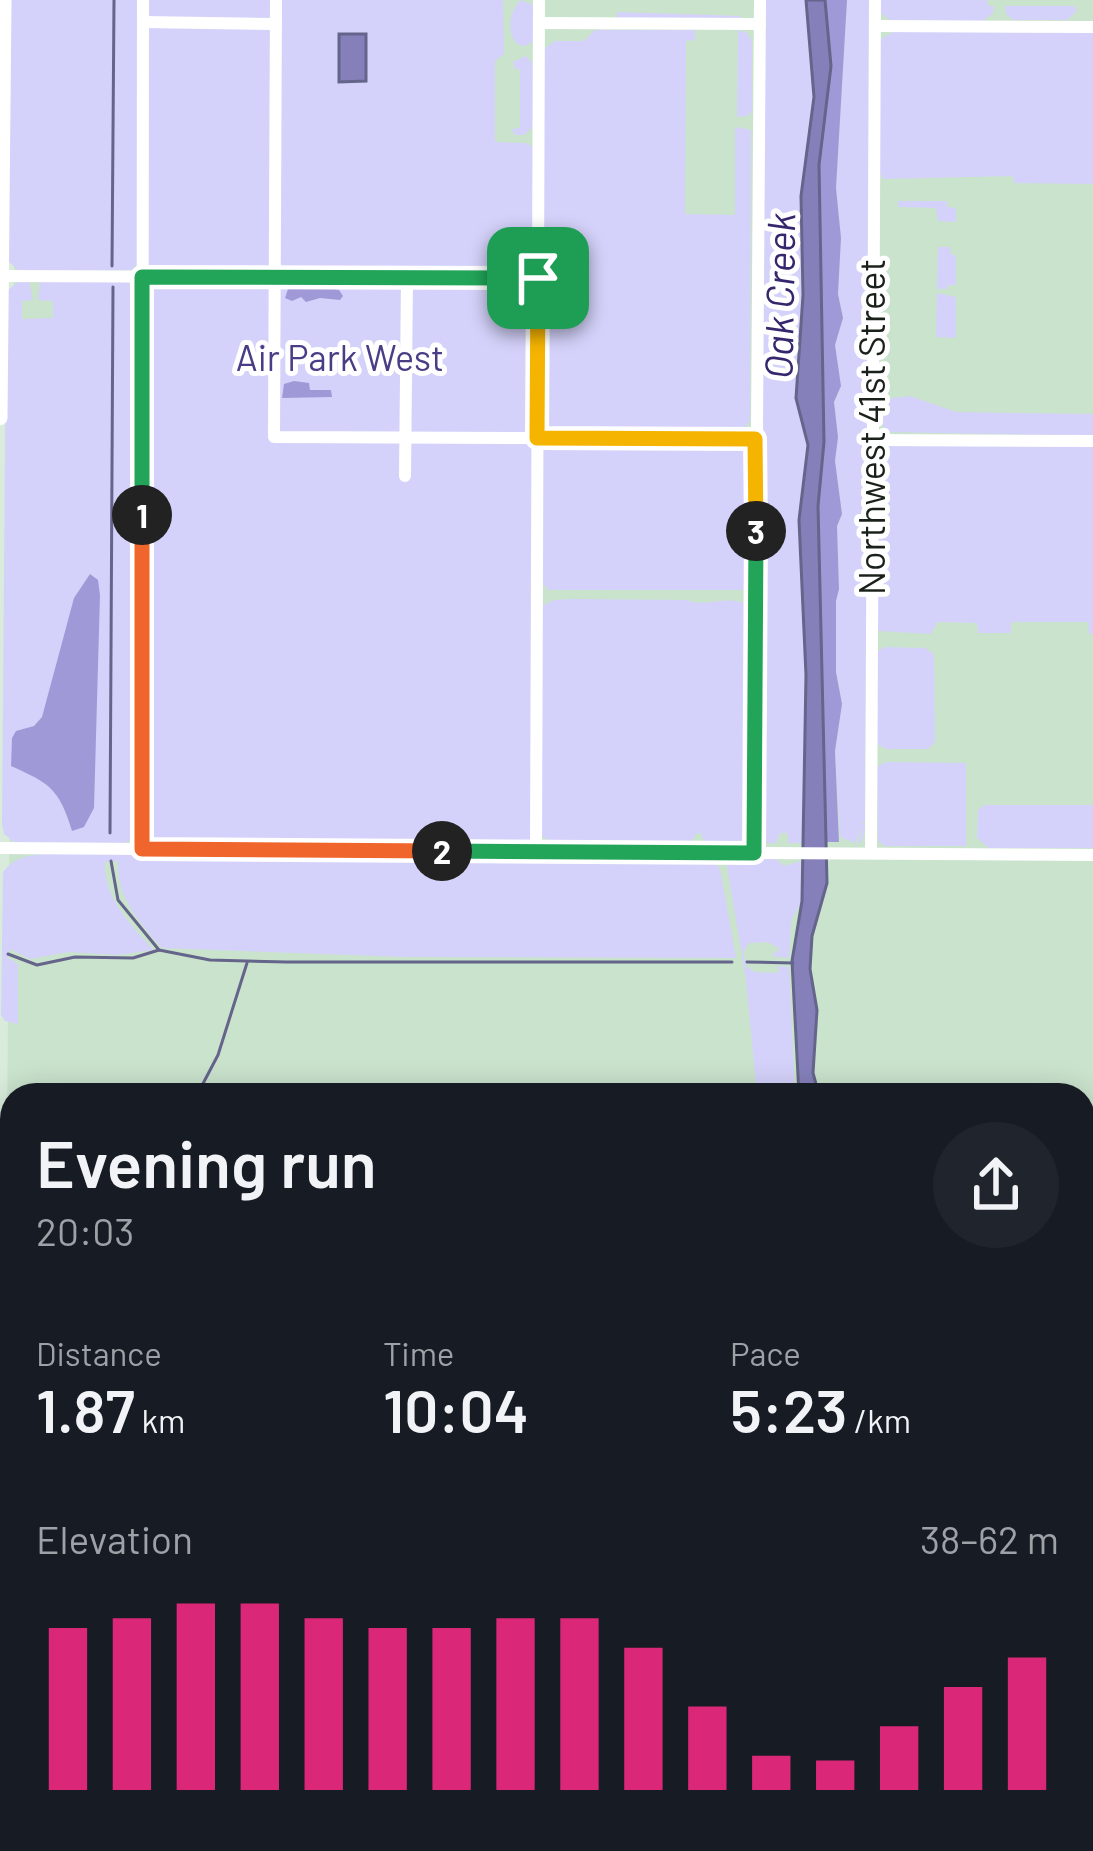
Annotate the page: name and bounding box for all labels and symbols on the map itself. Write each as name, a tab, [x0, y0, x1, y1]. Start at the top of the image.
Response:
water label: Oak Creek	[754, 212, 803, 379]
pin	[487, 227, 589, 329]
street label: Northwest 41st Street	[849, 259, 892, 595]
park label: Air Park West	[236, 335, 444, 378]
pin: 1	[112, 485, 172, 545]
pin: 3	[726, 501, 786, 561]
pin: 2	[412, 821, 472, 881]

